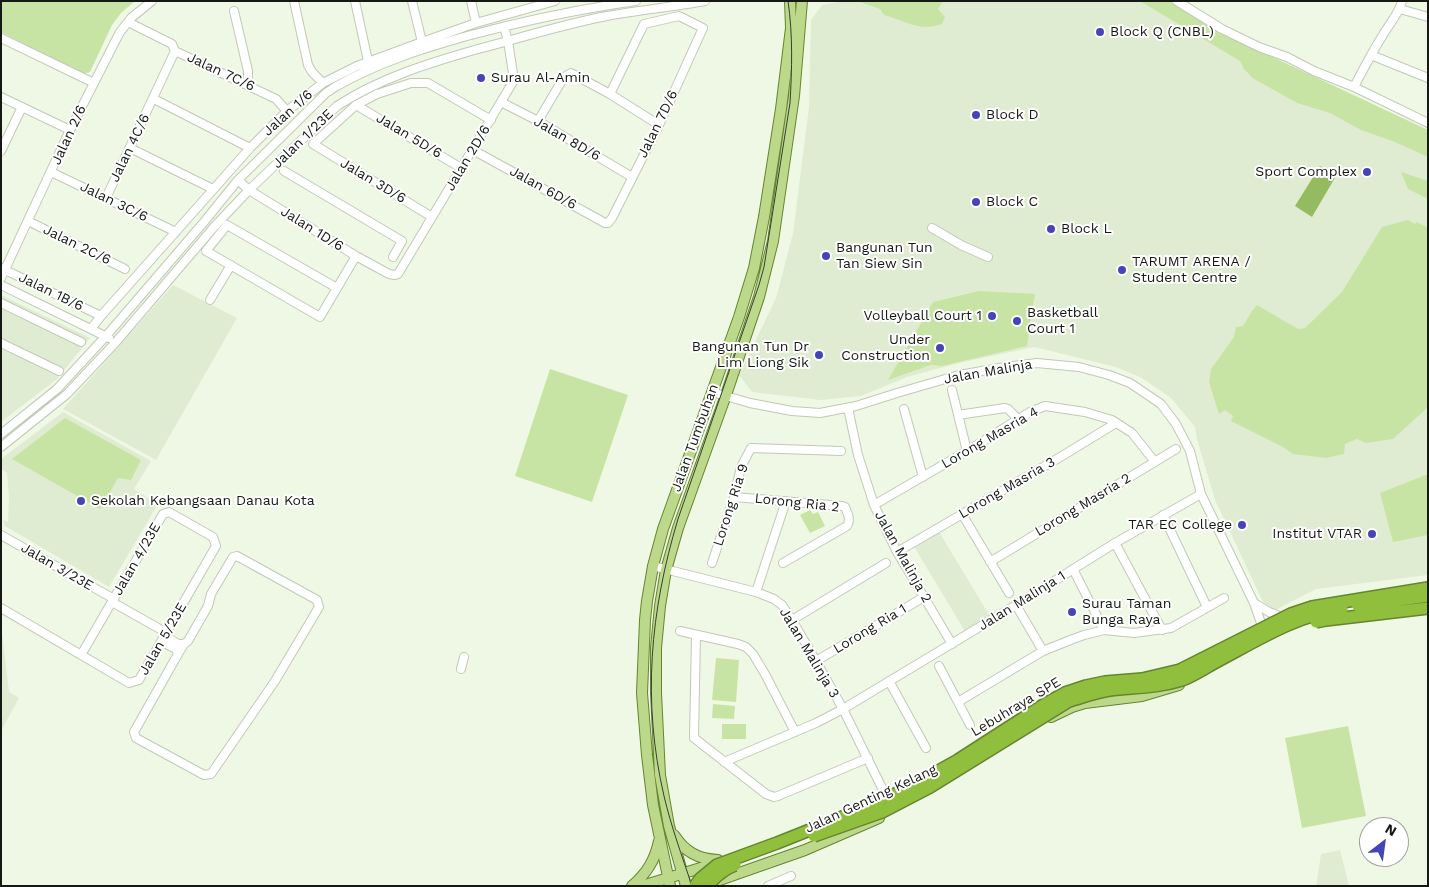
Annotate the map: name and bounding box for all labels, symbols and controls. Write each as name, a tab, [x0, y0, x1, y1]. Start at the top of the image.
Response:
place label: Block Q (CNBL)	[1110, 24, 1214, 40]
marker: Block Q (CNBL)	[1094, 26, 1106, 38]
street label: Jalan 7C/6	[184, 49, 258, 95]
place label: Surau Al-Amin	[491, 70, 590, 86]
marker: Surau Al-Amin	[475, 72, 487, 84]
street label: Jalan 1/6	[260, 86, 316, 140]
street label: Jalan 7D/6	[634, 87, 682, 161]
street label: Jalan 2/6	[48, 103, 90, 167]
street label: Jalan 1/23E	[269, 106, 337, 172]
place label: Block D	[986, 107, 1038, 123]
marker: Block D	[970, 109, 982, 121]
street label: Jalan 5D/6	[373, 110, 445, 162]
street label: Jalan 4C/6	[106, 111, 154, 185]
street label: Jalan 8D/6	[531, 113, 603, 165]
street label: Jalan 2D/6	[442, 122, 494, 194]
street label: Jalan 3D/6	[337, 155, 409, 207]
street label: Jalan 6D/6	[507, 163, 579, 213]
place label: Sport Complex	[1255, 164, 1357, 180]
marker: Sport Complex	[1361, 166, 1373, 178]
street label: Jalan 3C/6	[77, 178, 151, 226]
place label: Block C	[986, 194, 1038, 210]
marker: Block C	[970, 196, 982, 208]
street label: Jalan 1D/6	[277, 203, 347, 255]
street label: Jalan 2C/6	[40, 221, 114, 269]
place label: Block L	[1061, 221, 1112, 237]
marker: Block L	[1045, 223, 1057, 235]
place label: Bangunan Tun Tan Siew Sin	[836, 240, 933, 272]
marker: Bangunan Tun Tan Siew Sin	[820, 250, 832, 262]
place label: TARUMT ARENA / Student Centre	[1132, 254, 1251, 286]
marker: TARUMT ARENA / Student Centre	[1116, 264, 1128, 276]
street label: Jalan 1B/6	[16, 269, 86, 315]
place label: Basketball Court 1	[1027, 305, 1098, 338]
place label: Volleyball Court 1	[864, 308, 982, 324]
marker: Volleyball Court 1	[986, 310, 998, 322]
marker: Basketball Court 1	[1011, 315, 1023, 327]
place label: Under Construction	[841, 332, 930, 364]
place label: Bangunan Tun Dr Lim Liong Sik	[692, 339, 809, 372]
marker: Under Construction	[934, 342, 946, 354]
marker: Bangunan Tun Dr Lim Liong Sik	[813, 349, 825, 361]
street label: Jalan Malinja	[943, 356, 1033, 388]
street label: Jalan Tumbuhan	[668, 382, 722, 494]
street label: Lorong Masria 4	[939, 403, 1041, 473]
street label: Lorong Masria 3	[956, 454, 1058, 522]
street label: Lorong Ria 9	[710, 462, 752, 548]
street label: Lorong Masria 2	[1032, 470, 1134, 540]
street label: Lorong Ria 2	[754, 490, 840, 516]
place label: Sekolah Kebangsaan Danau Kota	[91, 493, 315, 509]
marker: Sekolah Kebangsaan Danau Kota	[75, 495, 87, 507]
street label: Jalan Malinja 2	[871, 508, 935, 606]
place label: TAR EC College	[1128, 517, 1232, 533]
marker: TAR EC College	[1236, 519, 1248, 531]
street label: Jalan 4/23E	[109, 520, 165, 598]
place label: Institut VTAR	[1272, 526, 1362, 542]
marker: Institut VTAR	[1366, 528, 1378, 540]
street label: Jalan 3/23E	[18, 540, 96, 594]
street label: Jalan Malinja 1	[975, 567, 1069, 635]
place label: Surau Taman Bunga Raya	[1082, 596, 1171, 628]
street label: Jalan 5/23E	[136, 600, 190, 678]
street label: Lorong Ria 1	[830, 601, 910, 657]
street label: Jalan Malinja 3	[775, 605, 843, 701]
marker: Surau Taman Bunga Raya	[1066, 606, 1078, 618]
street label: Lebuhraya SPE	[968, 674, 1064, 740]
street label: Jalan Genting Kelang	[802, 761, 940, 837]
north arrow	[1359, 817, 1409, 867]
text: N	[1383, 820, 1399, 839]

